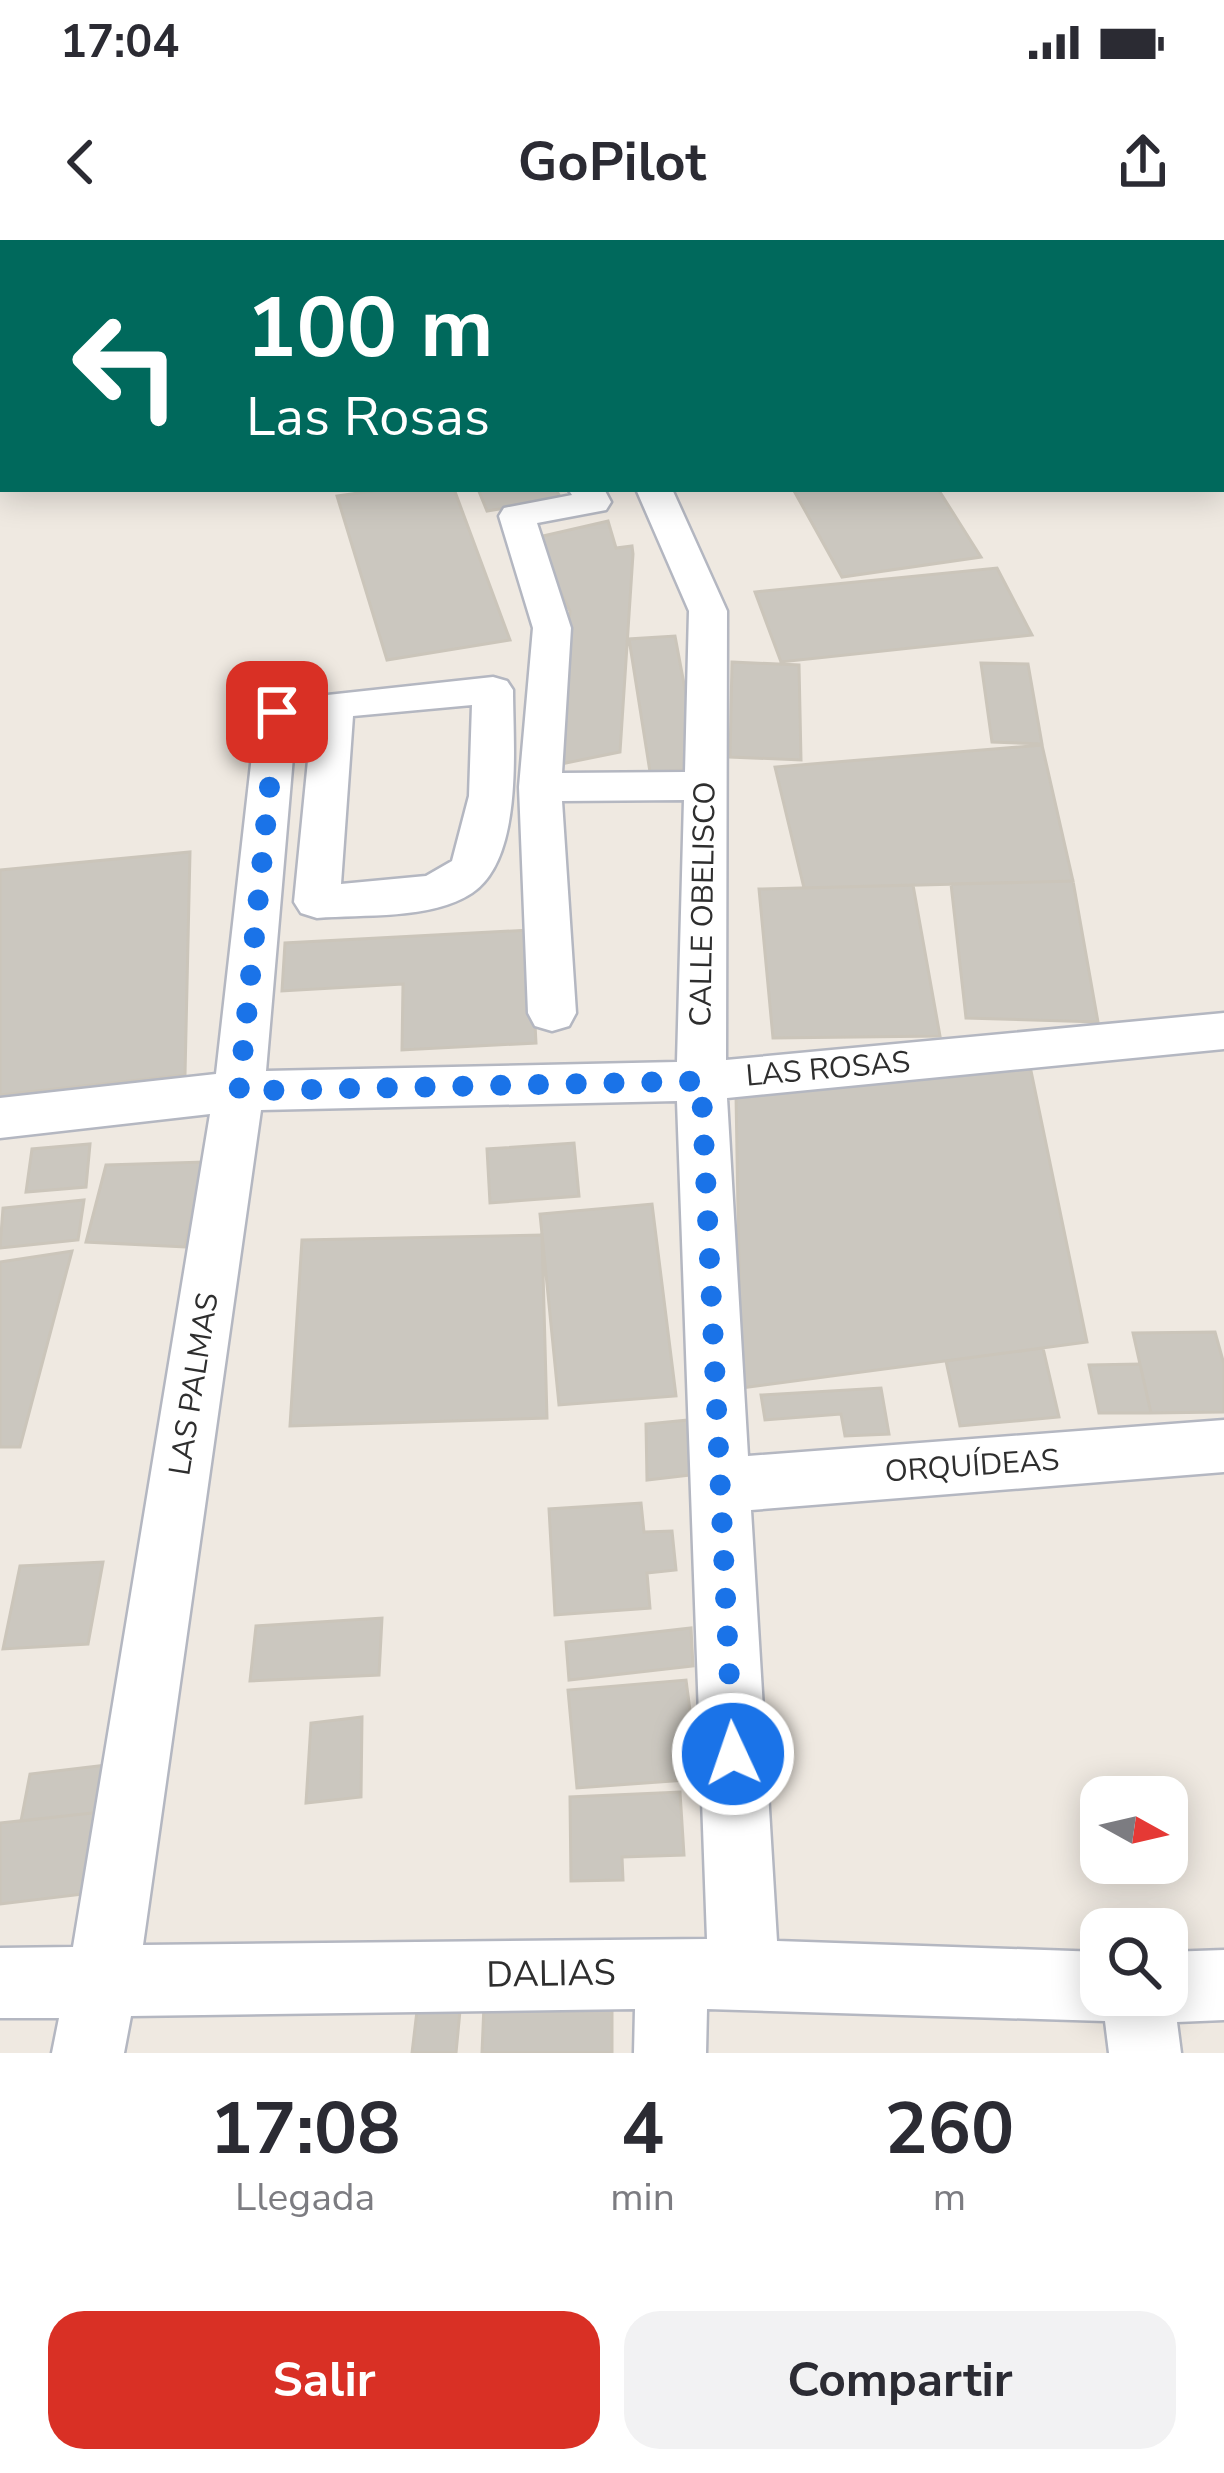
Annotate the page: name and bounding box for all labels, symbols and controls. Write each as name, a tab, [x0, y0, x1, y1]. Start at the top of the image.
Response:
text: 17:04	[60, 12, 179, 73]
text: GoPilot	[518, 125, 706, 199]
icon: back	[48, 129, 114, 195]
icon: share	[1110, 129, 1176, 195]
text: 100 m	[246, 271, 494, 386]
icon: left	[48, 288, 204, 444]
text: Las Rosas	[246, 380, 490, 454]
pin	[226, 661, 328, 763]
icon: arrive	[244, 679, 310, 745]
street label: CALLE OBELISCO	[680, 781, 726, 1027]
street label: LAS ROSAS	[744, 1041, 912, 1097]
street label: LAS PALMAS	[159, 1290, 229, 1478]
street label: ORQUÍDEAS	[883, 1439, 1061, 1493]
position arrow	[670, 1691, 796, 1817]
north arrow	[1080, 1776, 1188, 1884]
map controls	[1080, 1776, 1188, 2016]
button: search	[1080, 1908, 1188, 2016]
street label: DALIAS	[486, 1948, 616, 2000]
text: 17:08	[210, 2080, 400, 2178]
text: 4	[621, 2080, 664, 2178]
text: 260	[885, 2080, 1014, 2178]
text: Llegada	[235, 2171, 375, 2224]
text: min	[610, 2171, 675, 2224]
text: m	[933, 2171, 966, 2224]
button: Salir	[48, 2311, 600, 2449]
button: Compartir	[624, 2311, 1176, 2449]

